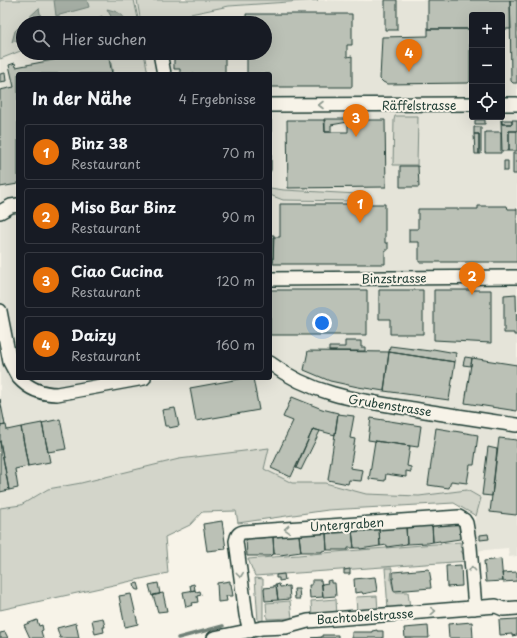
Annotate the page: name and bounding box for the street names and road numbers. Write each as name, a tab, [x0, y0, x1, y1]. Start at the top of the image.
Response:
street label: Räffelstrasse	[382, 96, 456, 114]
street label: Binzstrasse	[361, 268, 427, 288]
street label: Grubenstrasse	[347, 390, 433, 420]
street label: Untergraben	[309, 512, 385, 536]
street label: Bachtobelstrasse	[316, 604, 414, 628]

